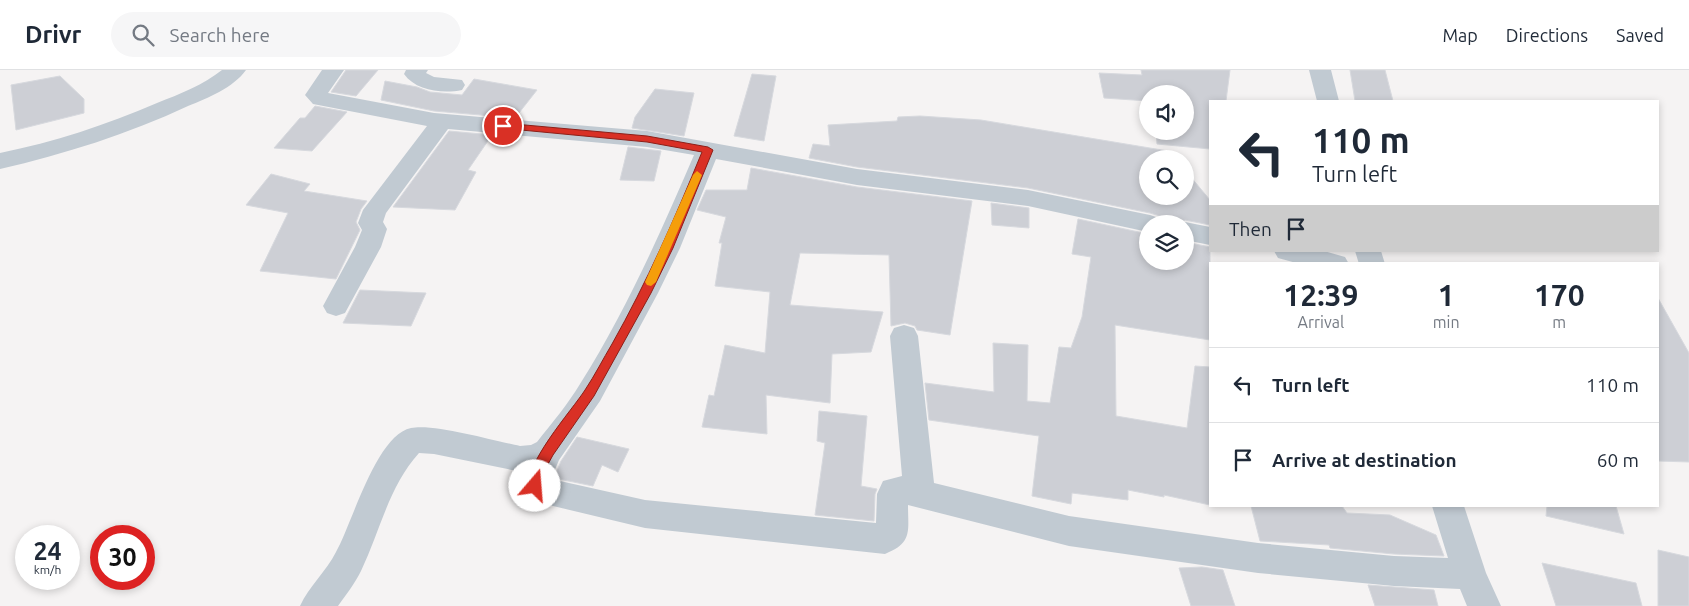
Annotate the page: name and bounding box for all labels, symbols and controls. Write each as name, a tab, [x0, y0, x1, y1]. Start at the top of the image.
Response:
search box	[111, 12, 461, 57]
text: Drivr	[25, 21, 81, 48]
icon: search	[129, 21, 157, 49]
text: Search here	[169, 24, 270, 46]
text: Map	[1442, 25, 1478, 45]
text: Directions	[1506, 25, 1588, 45]
text: Saved	[1616, 25, 1664, 45]
map controls	[1139, 85, 1194, 270]
button: sound	[1139, 85, 1194, 140]
pin	[482, 105, 524, 147]
icon: arrive	[489, 112, 517, 140]
icon: left	[1229, 120, 1294, 185]
text: 110 m	[1312, 120, 1410, 160]
button: search	[1139, 150, 1194, 205]
text: Turn left	[1312, 161, 1397, 186]
button: layers	[1139, 215, 1194, 270]
icon: arrive	[1282, 215, 1310, 243]
text: Then	[1229, 218, 1272, 240]
text: 12:39	[1283, 278, 1358, 312]
text: 1	[1438, 278, 1455, 312]
text: 170	[1534, 278, 1585, 312]
text: Arrival	[1298, 313, 1344, 331]
text: min	[1433, 313, 1460, 331]
text: m	[1552, 313, 1566, 331]
icon: left	[1229, 371, 1257, 399]
text: Turn left	[1272, 374, 1350, 396]
text: 110 m	[1586, 374, 1639, 396]
icon: arrive	[1229, 446, 1257, 474]
text: Arrive at destination	[1272, 449, 1457, 471]
text: 60 m	[1597, 449, 1639, 471]
position arrow	[508, 459, 560, 511]
speed limit sign: 30	[90, 525, 155, 590]
text: 24	[33, 537, 62, 565]
text: km/h	[34, 563, 61, 576]

